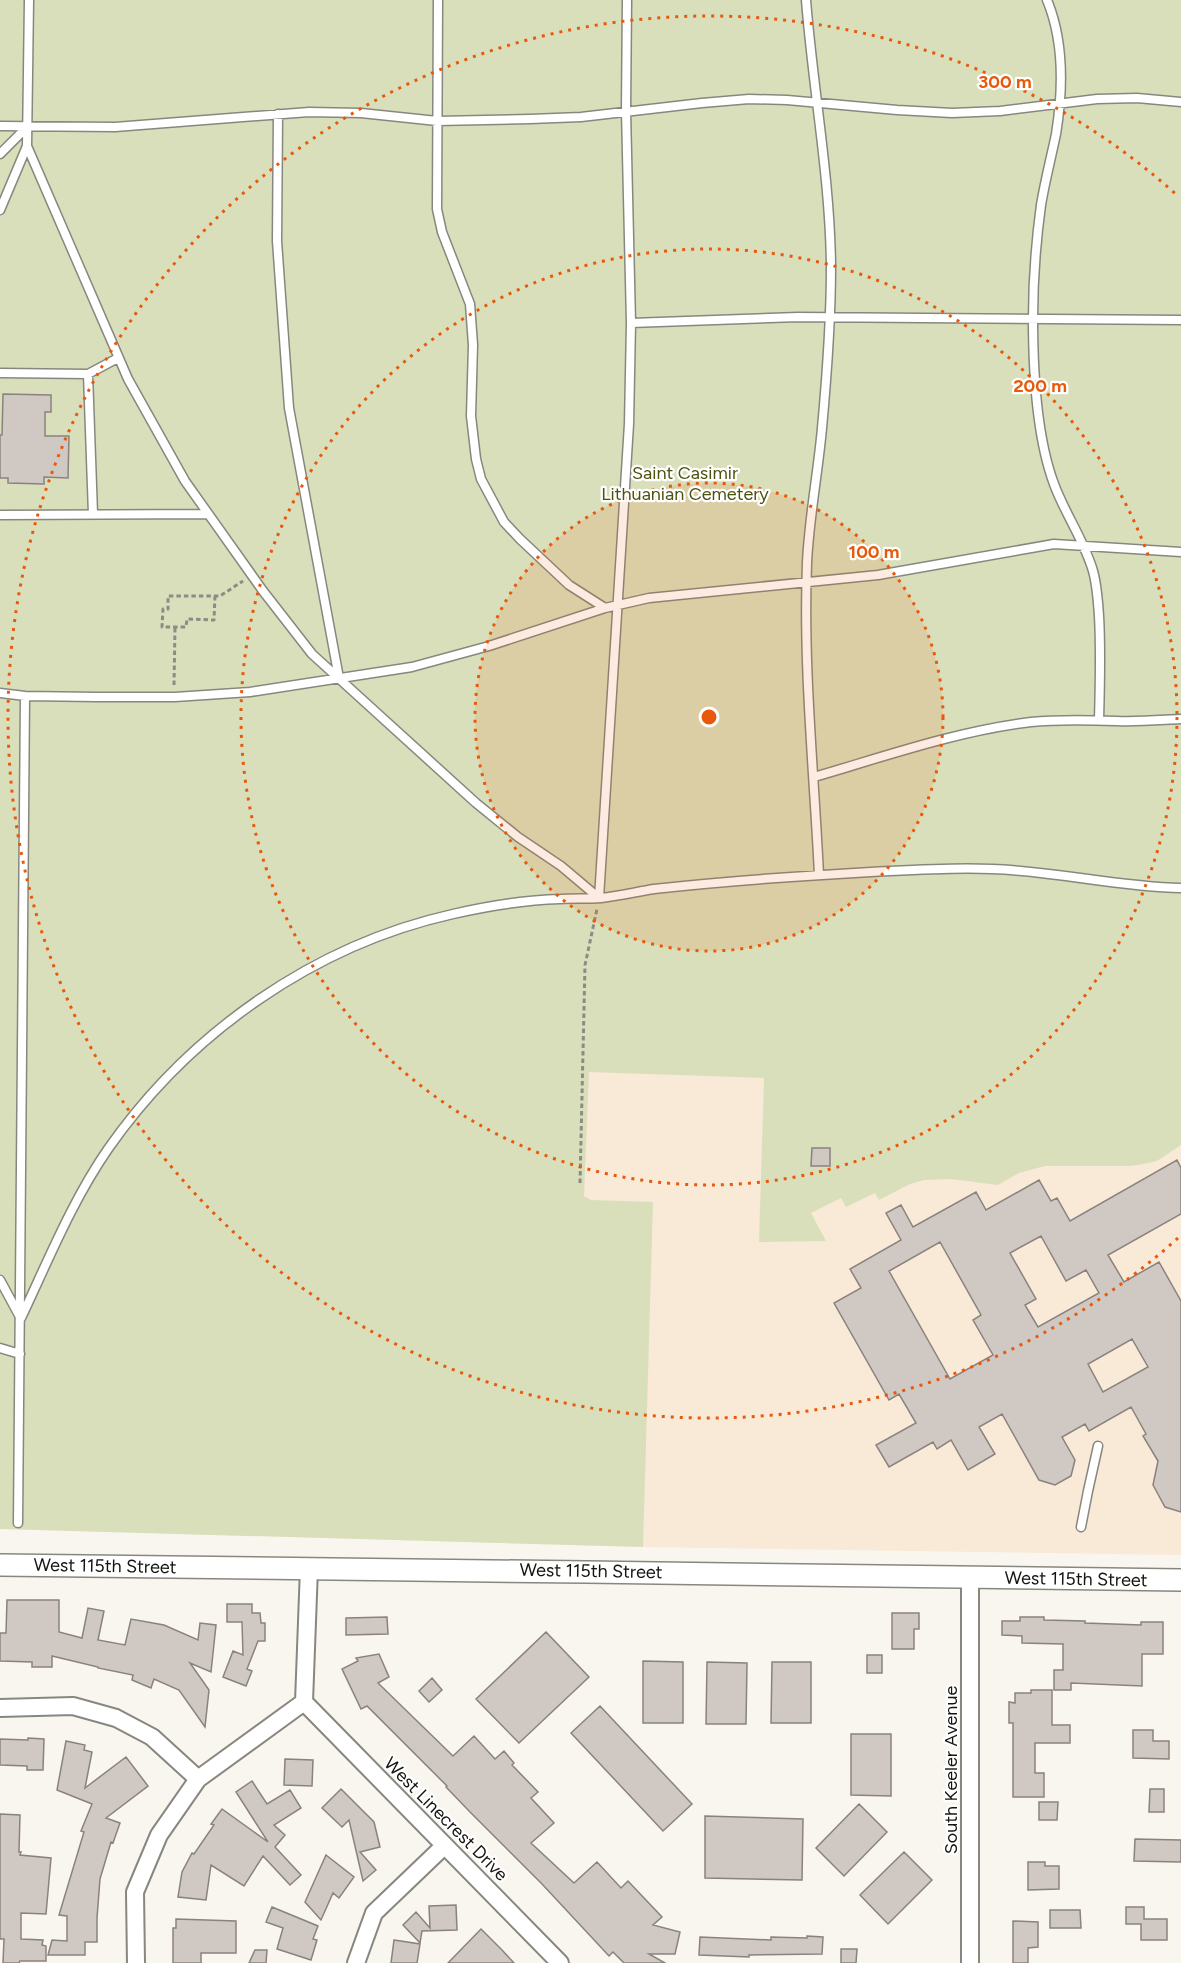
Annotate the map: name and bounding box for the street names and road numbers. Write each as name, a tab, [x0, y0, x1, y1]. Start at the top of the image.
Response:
street label: West 115th Street	[33, 1554, 177, 1578]
street label: West 115th Street	[519, 1559, 663, 1583]
street label: West 115th Street	[1004, 1567, 1148, 1591]
street label: South Keeler Avenue	[940, 1686, 962, 1854]
street label: West Linecrest Drive	[379, 1752, 513, 1886]

